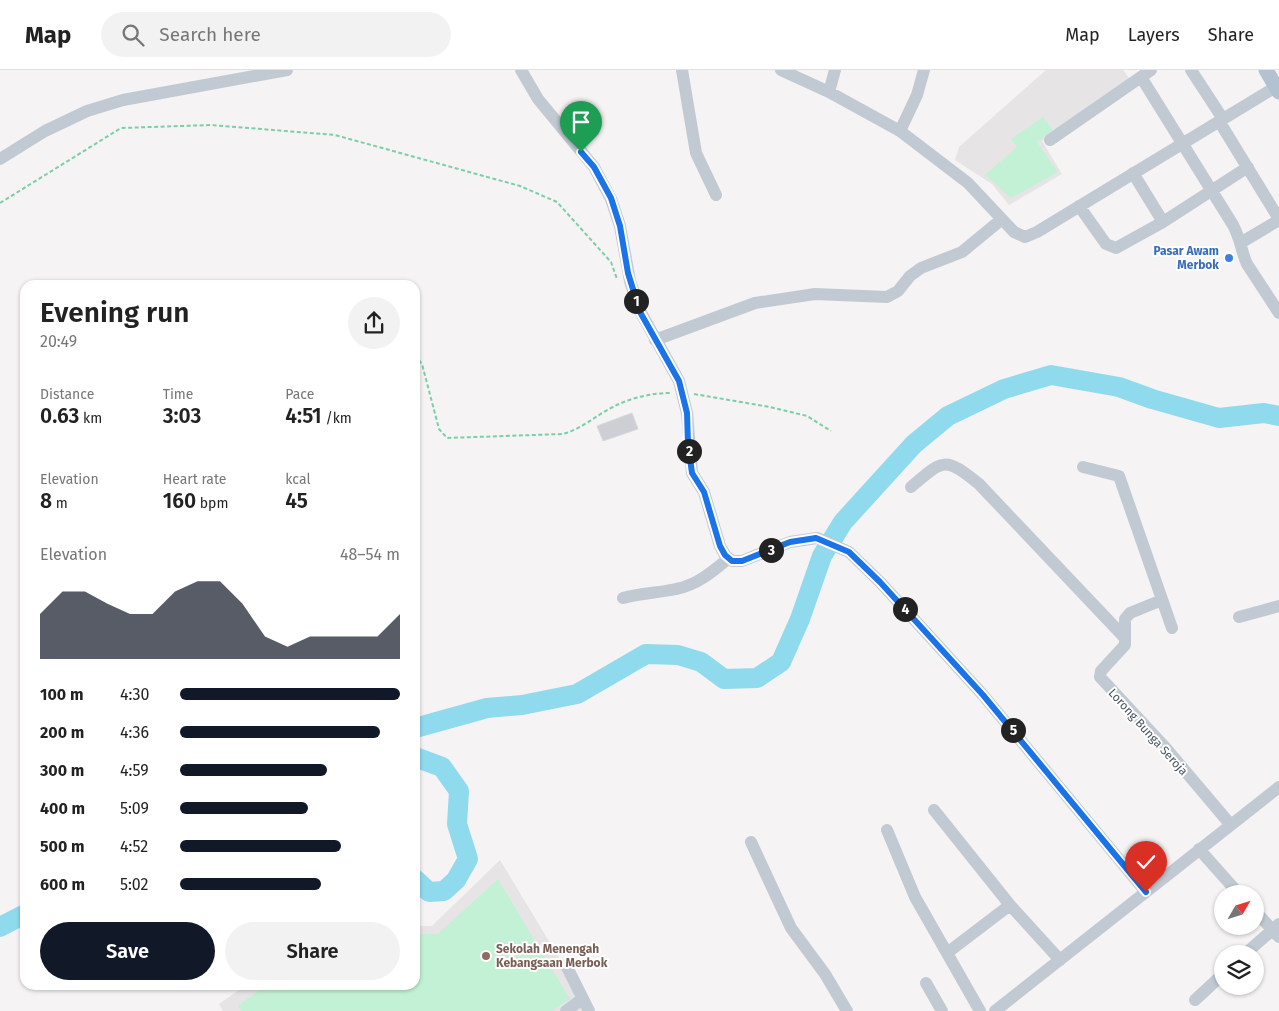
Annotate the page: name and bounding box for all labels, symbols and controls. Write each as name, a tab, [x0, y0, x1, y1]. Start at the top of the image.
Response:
search box	[101, 12, 451, 57]
text: Map	[25, 21, 71, 49]
icon: search	[119, 21, 147, 49]
text: Search here	[159, 23, 261, 46]
text: Map	[1065, 24, 1100, 46]
text: Layers	[1128, 24, 1180, 46]
text: Share	[1208, 24, 1254, 46]
pin	[560, 101, 602, 152]
icon: arrive	[567, 108, 595, 136]
place label: Pasar Awam Merbok	[1153, 244, 1219, 272]
marker: Pasar Awam Merbok	[1223, 252, 1235, 264]
pin: 1	[624, 288, 648, 314]
text: 1	[633, 293, 640, 310]
text: Evening run	[40, 296, 189, 329]
button: share	[348, 297, 400, 349]
text: 20:49	[40, 332, 77, 351]
text: Distance	[40, 386, 94, 403]
text: Time	[163, 386, 193, 403]
text: Pace	[285, 386, 314, 403]
text: 0.63	[40, 403, 79, 429]
text: 3:03	[163, 403, 201, 429]
text: 4:51	[285, 403, 322, 429]
text: km	[79, 410, 102, 427]
text: /km	[322, 410, 352, 427]
pin: 2	[676, 438, 702, 464]
text: 2	[686, 443, 693, 460]
text: Elevation	[40, 471, 99, 488]
text: Heart rate	[163, 471, 226, 488]
text: kcal	[285, 471, 311, 488]
text: 8	[40, 488, 52, 514]
text: 160	[163, 488, 196, 514]
text: 45	[285, 488, 308, 514]
text: m	[52, 495, 68, 512]
text: bpm	[196, 495, 228, 512]
pin: 3	[758, 538, 784, 562]
text: 3	[768, 542, 775, 559]
text: Elevation	[40, 545, 107, 564]
text: 48–54 m	[340, 545, 400, 564]
pin: 4	[892, 596, 918, 622]
text: 4	[902, 601, 909, 618]
text: 100 m	[40, 685, 83, 704]
text: 4:30	[120, 685, 149, 704]
street label: Lorong Bunga Seroja	[1105, 686, 1191, 778]
pin: 5	[1000, 718, 1026, 742]
text: 5	[1010, 722, 1017, 739]
text: 200 m	[40, 723, 84, 742]
text: 4:36	[120, 723, 149, 742]
text: 300 m	[40, 761, 84, 780]
text: 4:59	[120, 761, 149, 780]
text: 400 m	[40, 799, 85, 818]
text: 5:09	[120, 799, 149, 818]
text: 500 m	[40, 837, 85, 856]
text: 4:52	[120, 837, 148, 856]
pin	[1125, 841, 1167, 892]
icon: check	[1132, 848, 1160, 876]
text: 600 m	[40, 875, 85, 894]
text: 5:02	[120, 875, 149, 894]
north arrow	[1214, 885, 1264, 935]
map controls	[1214, 885, 1264, 995]
button: Save	[40, 922, 215, 980]
button: Share	[225, 922, 400, 980]
place label: Sekolah Menengah Kebangsaan Merbok	[496, 942, 608, 970]
button: layers	[1214, 945, 1264, 995]
marker: Sekolah Menengah Kebangsaan Merbok	[480, 950, 492, 962]

